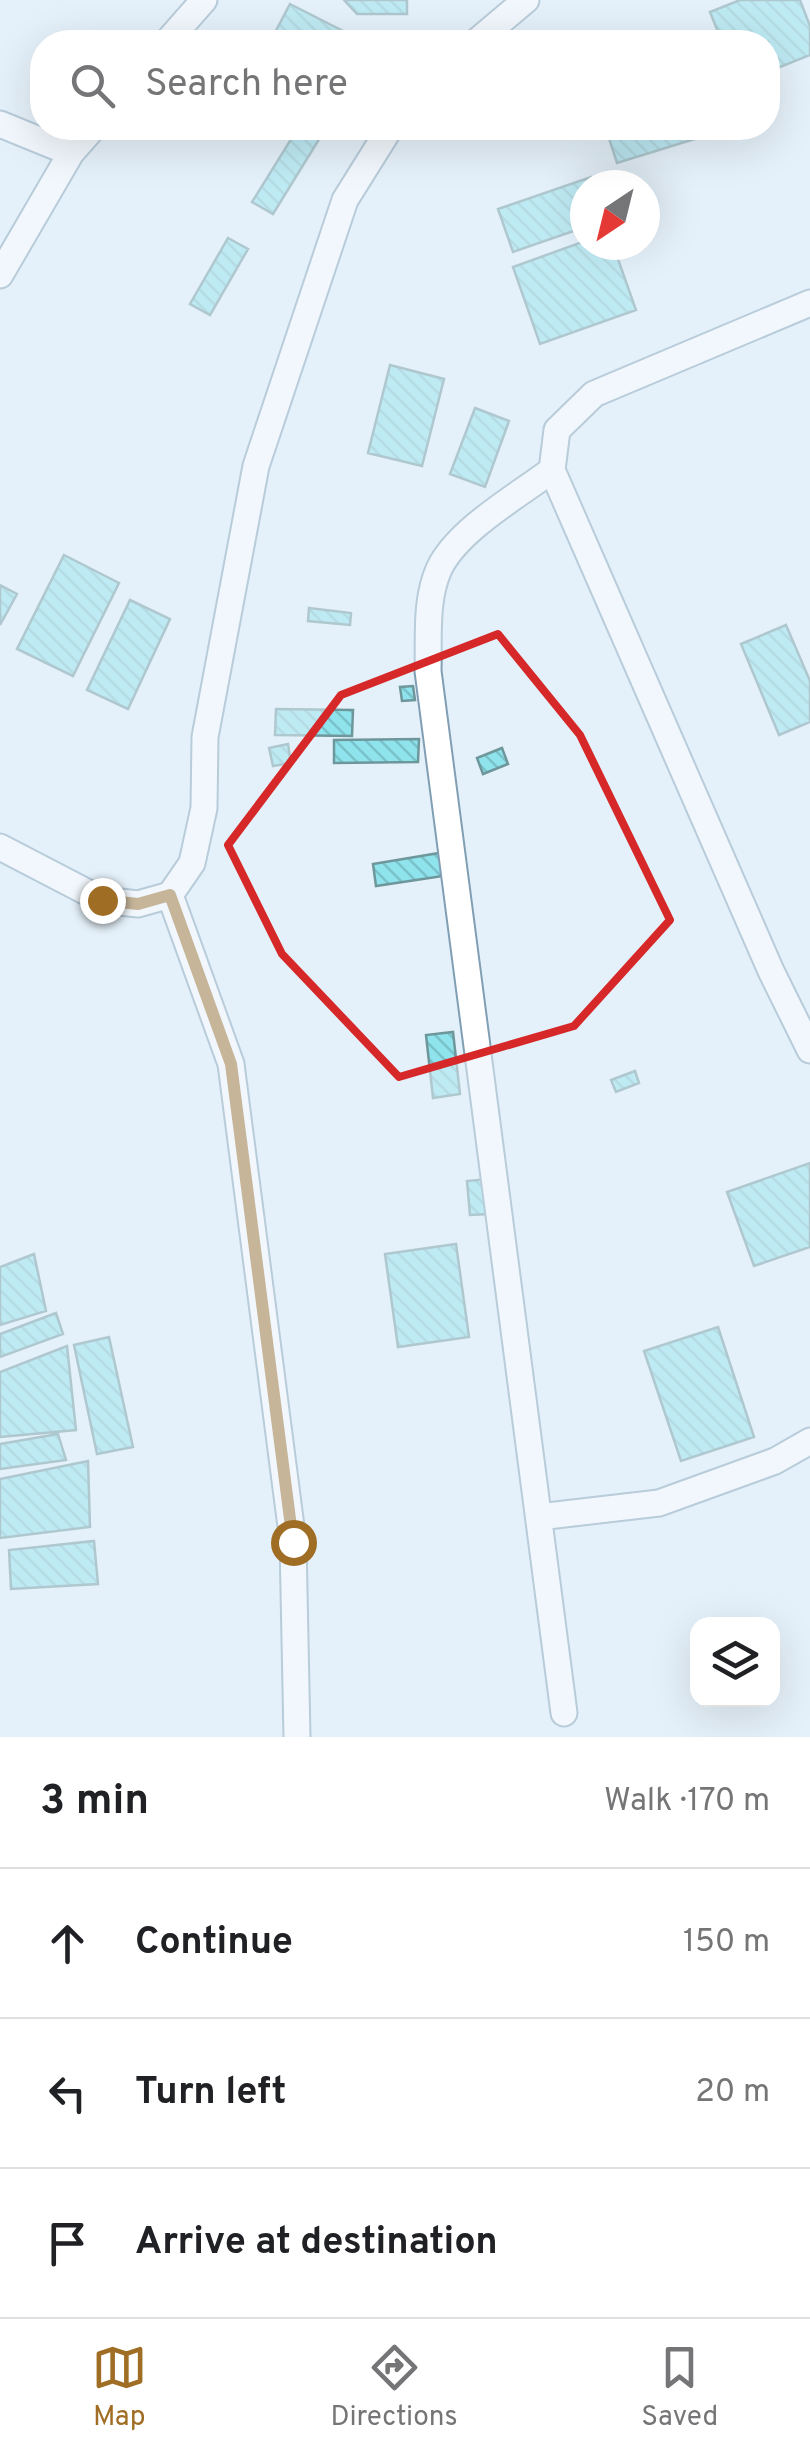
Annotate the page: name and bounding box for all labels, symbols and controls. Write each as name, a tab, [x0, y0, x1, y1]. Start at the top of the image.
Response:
search box	[30, 30, 780, 140]
icon: search	[65, 58, 120, 113]
text: Search here	[145, 61, 348, 110]
north arrow	[570, 170, 660, 260]
route end	[80, 878, 126, 924]
route start	[271, 1520, 317, 1566]
map controls	[690, 1617, 780, 1707]
button: layers	[690, 1617, 780, 1707]
text: 3 min	[40, 1776, 149, 1829]
text: Walk · 170 m	[604, 1782, 770, 1822]
icon: ahead	[40, 1916, 95, 1971]
text: Continue	[135, 1919, 293, 1968]
text: 150 m	[683, 1923, 770, 1963]
icon: left	[40, 2066, 95, 2121]
text: Turn left	[135, 2069, 287, 2118]
text: 20 m	[695, 2073, 770, 2113]
icon: arrive	[40, 2216, 95, 2271]
text: Arrive at destination	[135, 2219, 498, 2268]
tab: Map	[92, 2340, 147, 2436]
tab: Directions	[330, 2340, 458, 2436]
tab: Saved	[641, 2340, 718, 2436]

